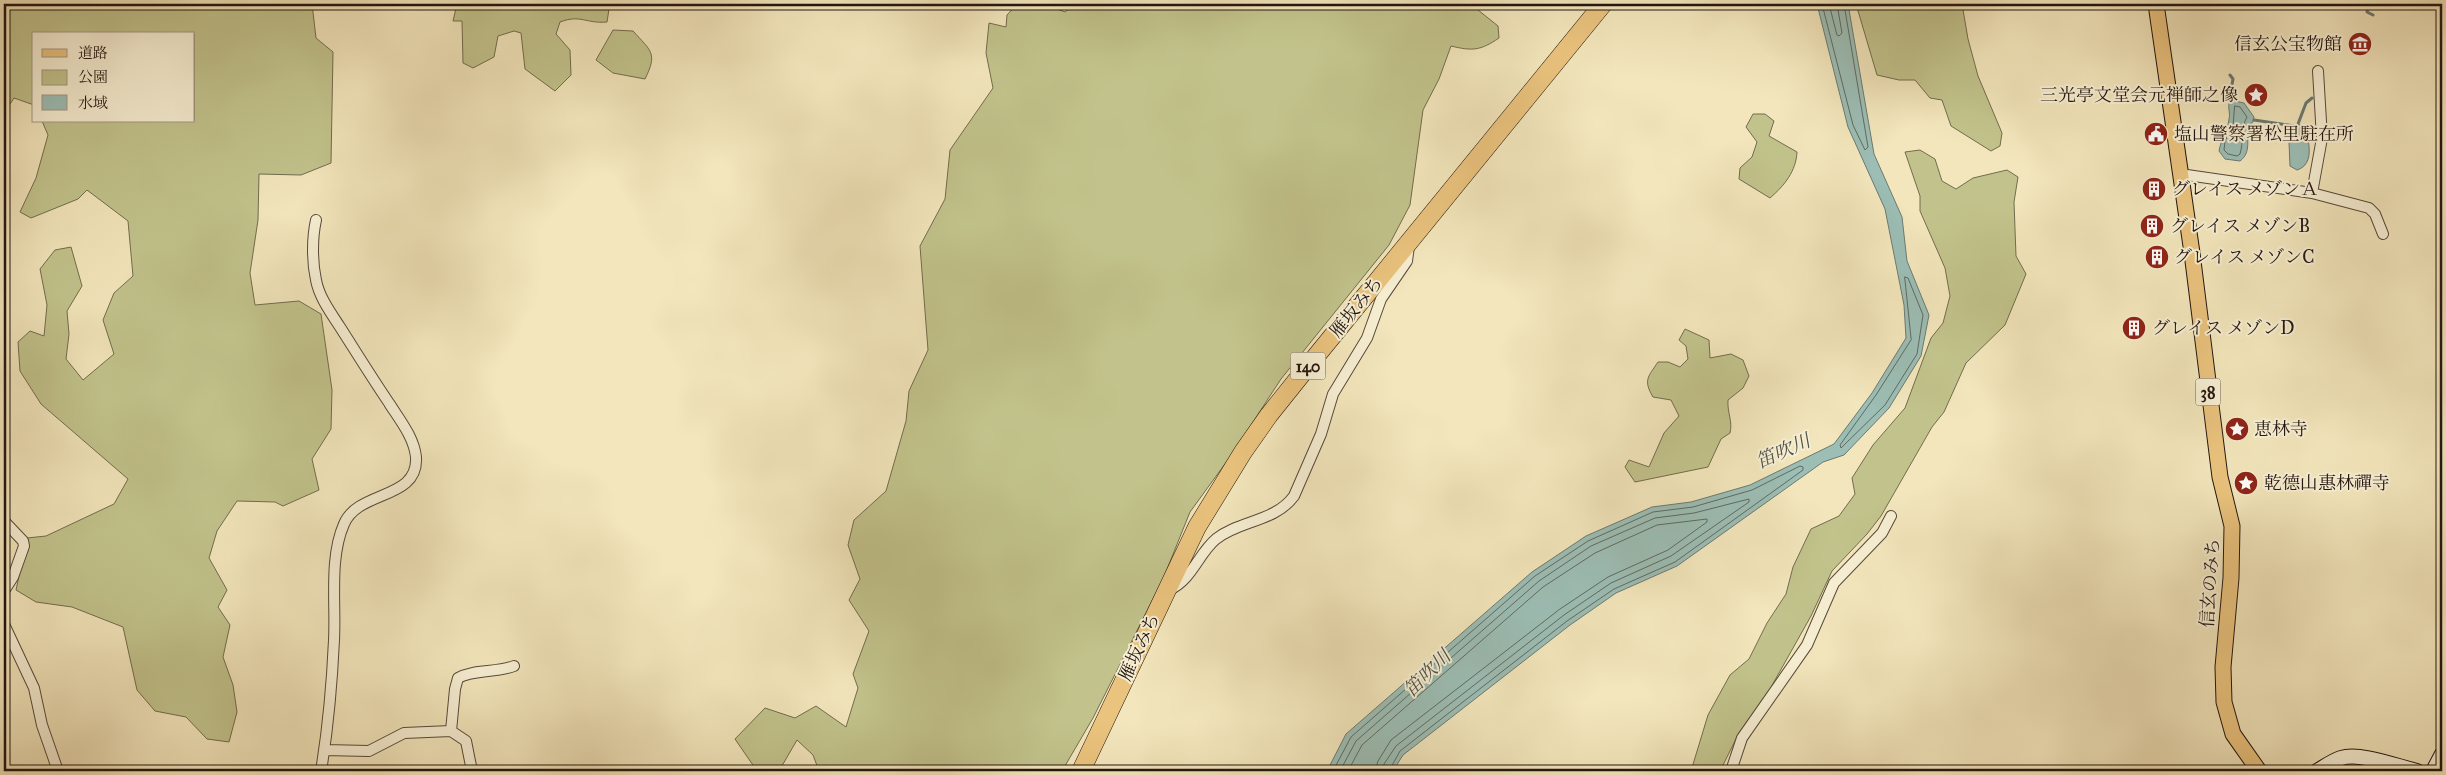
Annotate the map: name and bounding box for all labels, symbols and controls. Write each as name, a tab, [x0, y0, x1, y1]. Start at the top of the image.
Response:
museum icon: 信玄公宝物館	[2347, 31, 2373, 57]
legend	[32, 32, 195, 122]
place label: 信玄公宝物館	[2234, 33, 2342, 55]
text: 道路	[78, 44, 108, 62]
text: 公園	[78, 68, 108, 86]
place icon: 三光亭文堂会元禅師之像	[2243, 82, 2269, 108]
place label: 三光亭文堂会元禅師之像	[2040, 84, 2238, 106]
text: 水域	[78, 94, 108, 112]
public building icon: 塩山警察署松里駐在所	[2143, 121, 2169, 147]
place label: 塩山警察署松里駐在所	[2174, 123, 2354, 145]
building icon: グレイス メゾンＡ	[2141, 176, 2167, 202]
place label: グレイス メゾンＡ	[2172, 178, 2318, 200]
building icon: グレイス メゾンB	[2139, 213, 2165, 239]
place label: グレイス メゾンB	[2170, 215, 2310, 237]
building icon: グレイス メゾンC	[2144, 244, 2170, 270]
place label: グレイス メゾンC	[2174, 246, 2315, 268]
street label: 雁坂みち	[1325, 272, 1387, 342]
building icon: グレイス メゾンD	[2121, 315, 2147, 341]
place label: グレイス メゾンD	[2152, 317, 2294, 339]
road number: 140	[1290, 352, 1326, 380]
road number: 38	[2196, 378, 2220, 406]
place icon: 恵林寺	[2224, 416, 2250, 442]
place label: 恵林寺	[2254, 418, 2308, 440]
water label: 笛吹川	[1752, 428, 1816, 473]
place icon: 乾德山惠林禪寺	[2233, 470, 2259, 496]
place label: 乾德山惠林禪寺	[2264, 472, 2390, 494]
street label: 信玄のみち	[2196, 537, 2224, 629]
street label: 雁坂みち	[1114, 610, 1164, 684]
water label: 笛吹川	[1399, 643, 1457, 701]

